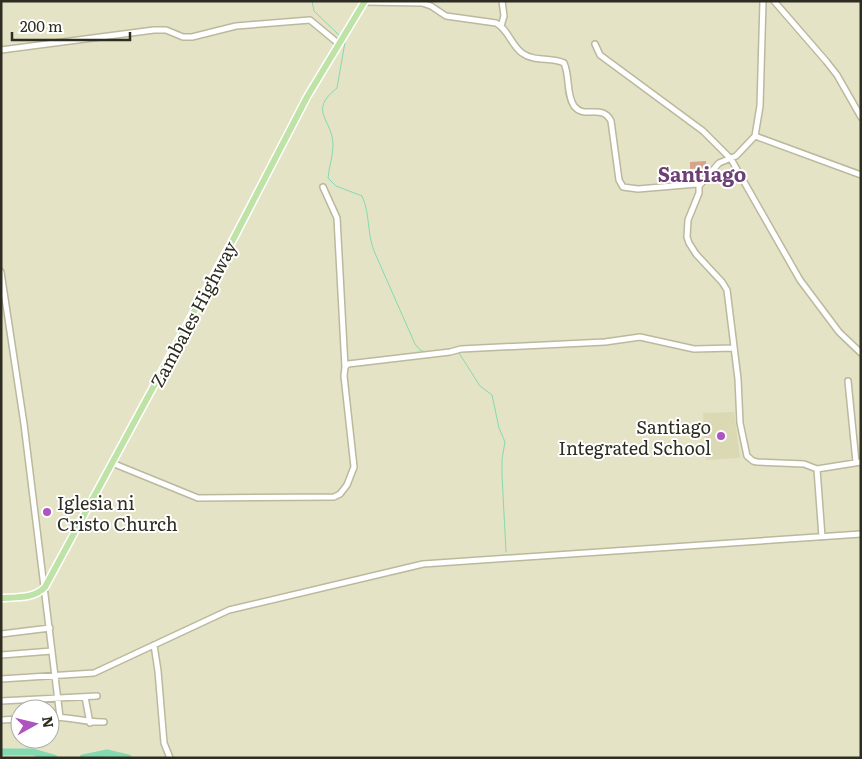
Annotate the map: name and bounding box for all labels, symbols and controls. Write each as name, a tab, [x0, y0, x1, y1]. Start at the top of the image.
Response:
scale bar	[12, 10, 130, 42]
text: 200 m	[20, 14, 63, 37]
district label: Santiago	[658, 158, 746, 188]
street label: Zambales Highway	[143, 236, 243, 392]
place label: Santiago Integrated School	[559, 413, 711, 461]
marker: Santiago Integrated School	[715, 430, 727, 442]
place label: Iglesia ni Cristo Church	[57, 489, 178, 537]
marker: Iglesia ni Cristo Church	[41, 506, 53, 518]
north arrow	[10, 699, 60, 749]
text: N	[38, 715, 60, 730]

